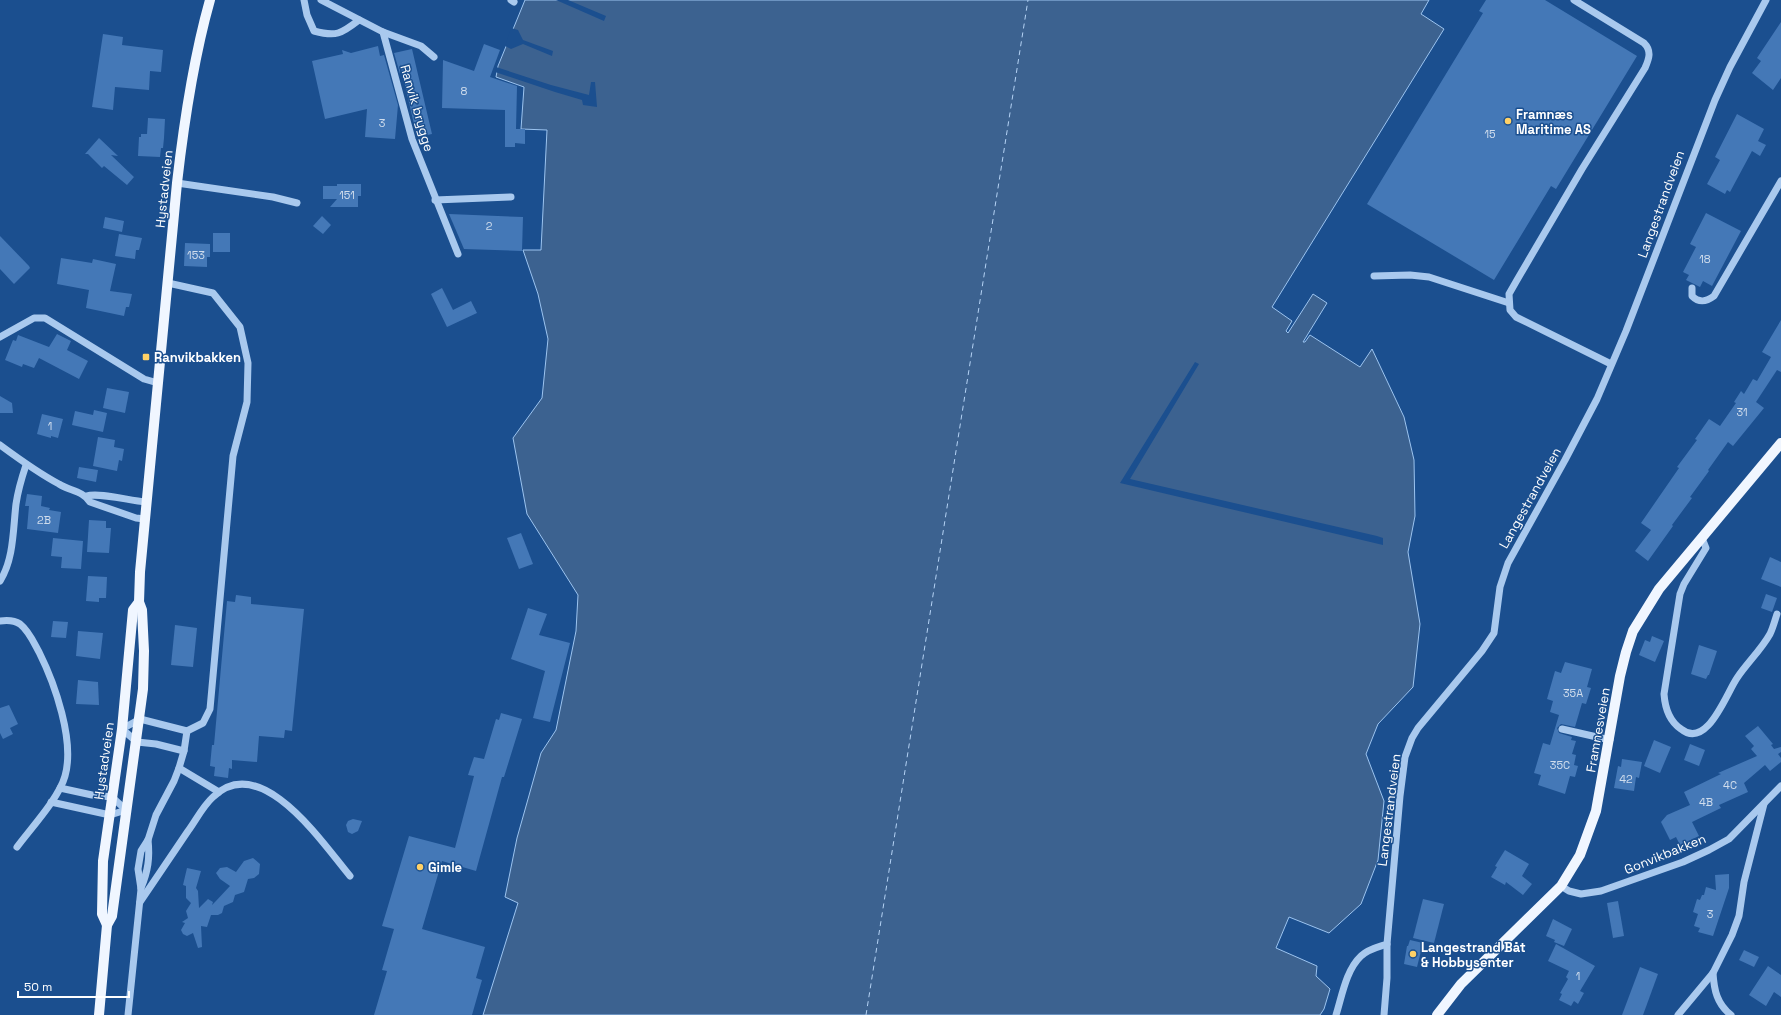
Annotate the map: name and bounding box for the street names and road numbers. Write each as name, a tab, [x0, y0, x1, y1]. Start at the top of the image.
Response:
street label: Ranvik brygge	[396, 63, 438, 153]
street label: Langestrandveien	[1634, 148, 1688, 260]
street label: Hystadveien	[151, 149, 177, 229]
street label: Langestrandveien	[1495, 444, 1565, 552]
street label: Framnesveien	[1582, 686, 1614, 774]
street label: Hystadveien	[90, 721, 118, 801]
street label: Langestrandveien	[1374, 753, 1404, 867]
street label: Gonvikbakken	[1622, 830, 1708, 878]

